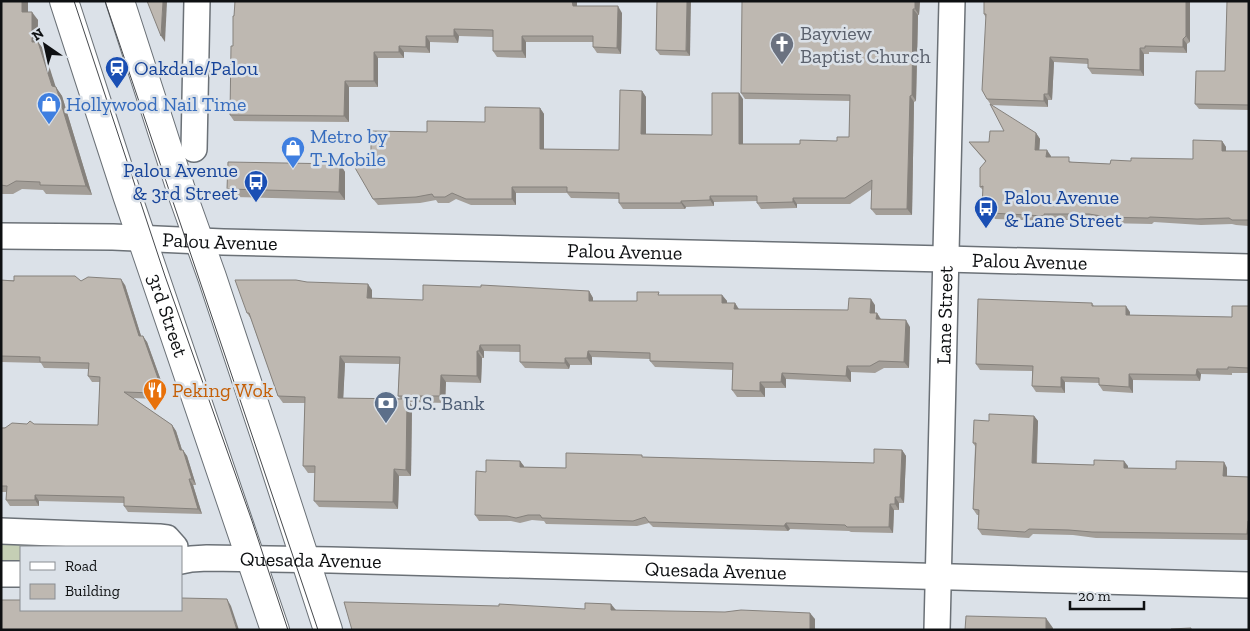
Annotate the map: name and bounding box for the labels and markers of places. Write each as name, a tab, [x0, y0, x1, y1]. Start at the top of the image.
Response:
place label: Bayview Baptist Church	[800, 21, 931, 68]
church icon: Bayview Baptist Church	[769, 31, 795, 65]
station icon: Oakdale/Palou	[104, 55, 130, 89]
place label: Oakdale/Palou	[134, 56, 258, 80]
shop icon: Hollywood Nail Time	[36, 91, 62, 125]
place label: Hollywood Nail Time	[66, 92, 246, 116]
place label: Metro by T-Mobile	[310, 124, 389, 171]
shop icon: Metro by T-Mobile	[280, 135, 306, 169]
place label: Palou Avenue & 3rd Street	[123, 158, 239, 205]
bus stop icon: Palou Avenue & 3rd Street	[243, 169, 269, 203]
place label: Palou Avenue & Lane Street	[1004, 185, 1122, 232]
bus stop icon: Palou Avenue & Lane Street	[973, 195, 999, 229]
restaurant icon: Peking Wok	[142, 377, 168, 411]
place label: Peking Wok	[172, 378, 274, 402]
bank icon: U.S. Bank	[373, 390, 399, 424]
place label: U.S. Bank	[404, 391, 485, 415]

